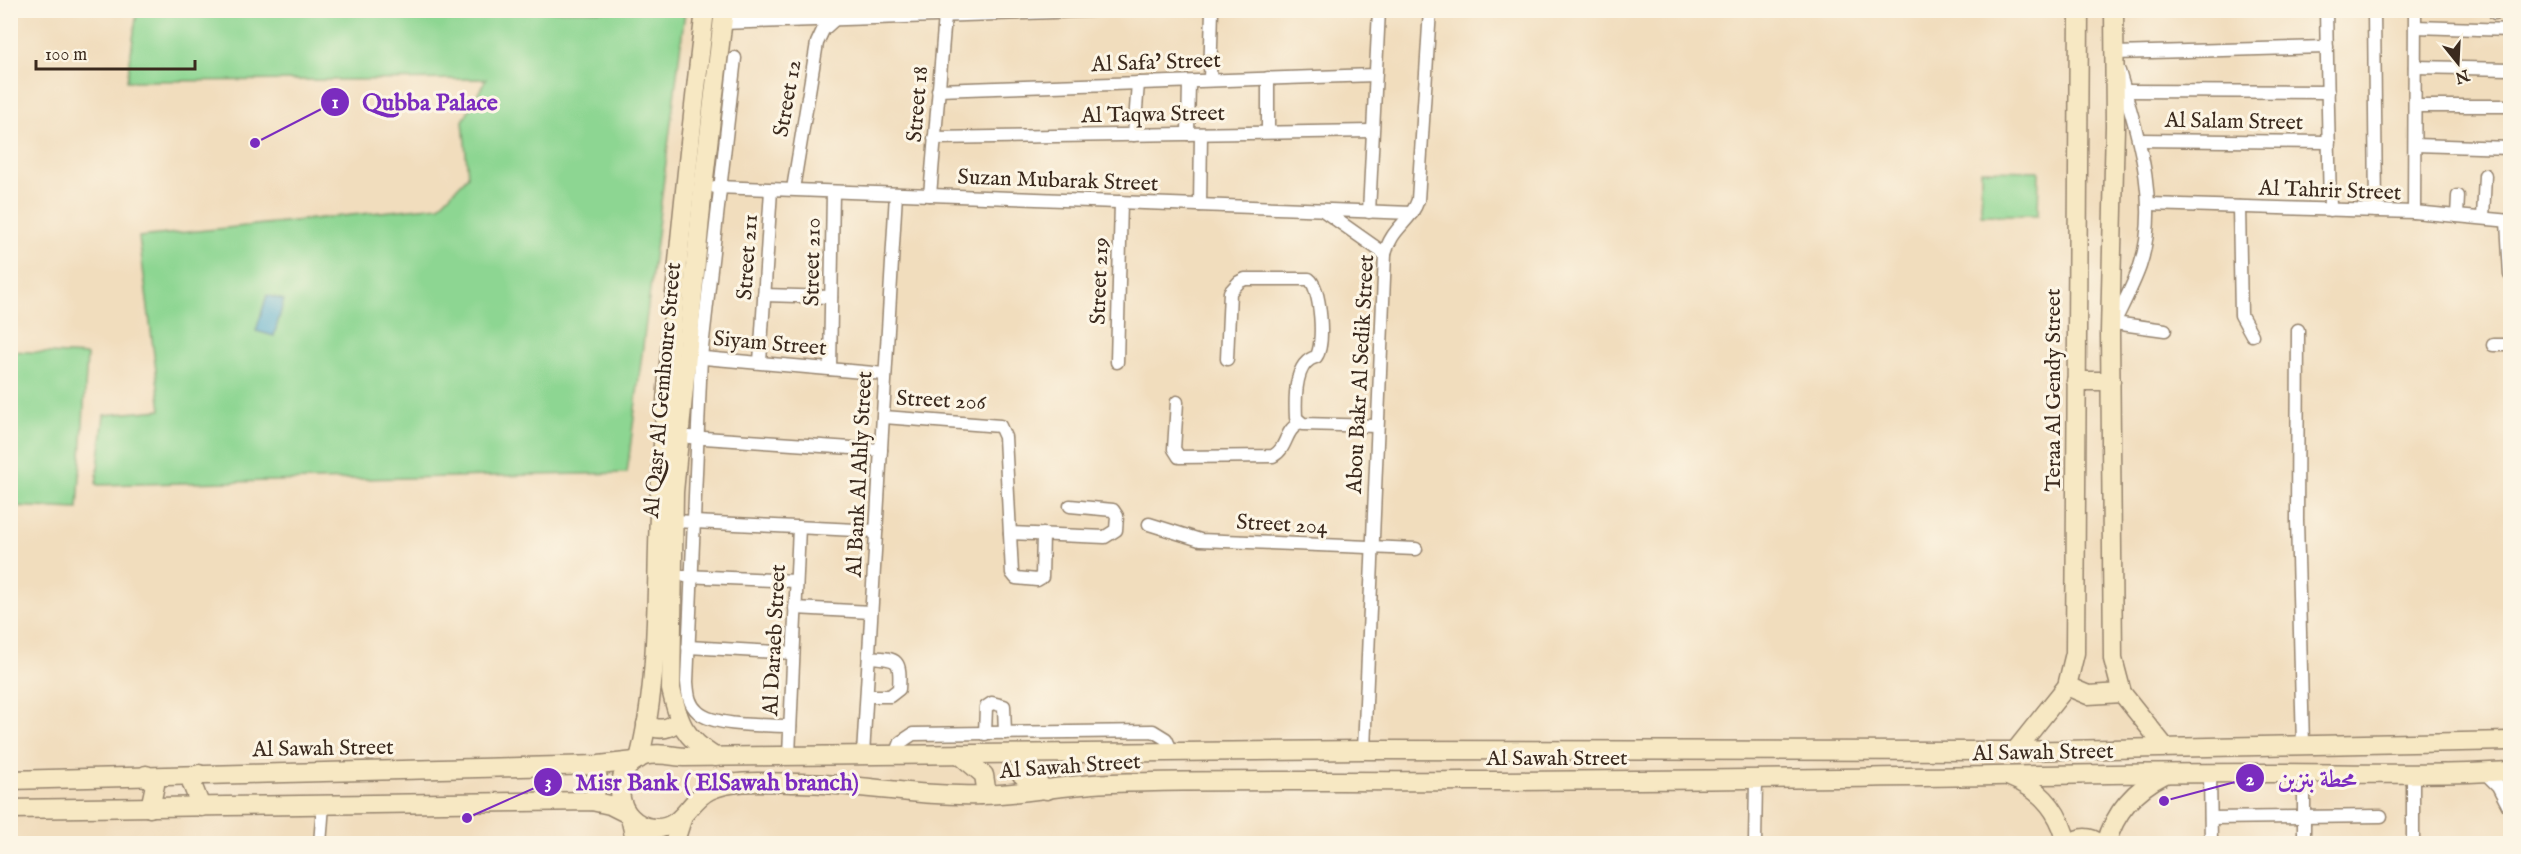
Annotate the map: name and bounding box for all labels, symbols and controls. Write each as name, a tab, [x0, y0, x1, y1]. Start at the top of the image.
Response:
scale bar	[36, 33, 195, 71]
north arrow	[2428, 33, 2488, 93]
text: 100 m	[45, 44, 87, 67]
street label: Al Safa' Street	[1090, 47, 1222, 79]
street label: Street 12	[767, 58, 809, 139]
text: N	[2452, 63, 2473, 87]
street label: Street 18	[901, 65, 935, 143]
callout: Qubba Palace	[320, 81, 510, 123]
text: Qubba Palace	[362, 88, 498, 119]
text: 1	[332, 92, 339, 115]
street label: Al Taqwa Street	[1080, 100, 1226, 130]
street label: Al Salam Street	[2163, 107, 2304, 137]
street label: Suzan Mubarak Street	[957, 164, 1159, 199]
street label: Al Tahrir Street	[2257, 174, 2402, 207]
street label: Street 211	[731, 213, 765, 301]
street label: Street 210	[798, 217, 828, 307]
street label: Street 219	[1084, 237, 1116, 325]
street label: Abou Bakr Al Sedik Street	[1341, 253, 1381, 495]
street label: Al Qasr Al Gemhoure Street	[638, 261, 688, 520]
street label: Teraa Al Gendy Street	[2040, 288, 2068, 492]
street label: Siyam Street	[712, 325, 828, 363]
street label: Al Bank Al Ahly Street	[841, 370, 879, 579]
street label: Street 206	[895, 385, 987, 417]
street label: Street 204	[1236, 509, 1328, 541]
street label: Al Daraeb Street	[757, 563, 793, 718]
street label: Al Sawah Street	[251, 734, 394, 764]
street label: Al Sawah Street	[1971, 738, 2114, 768]
street label: Al Sawah Street	[1485, 745, 1628, 773]
street label: Al Sawah Street	[998, 748, 1142, 786]
callout: محطة بنزين	[2235, 757, 2368, 799]
callout: Misr Bank ( ElSawah branch)	[533, 761, 871, 803]
text: محطة بنزين	[2278, 765, 2357, 796]
text: Misr Bank ( ElSawah branch)	[575, 768, 859, 799]
text: 2	[2246, 769, 2255, 792]
text: 3	[545, 772, 551, 795]

